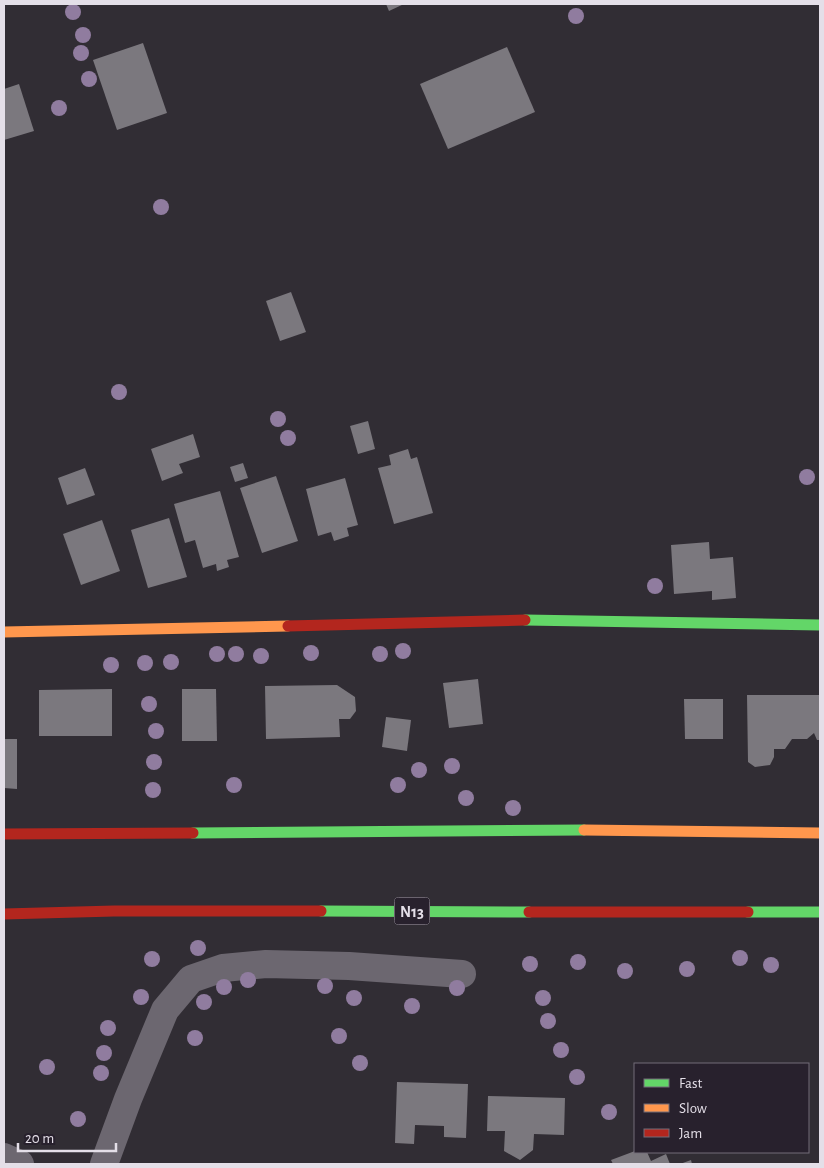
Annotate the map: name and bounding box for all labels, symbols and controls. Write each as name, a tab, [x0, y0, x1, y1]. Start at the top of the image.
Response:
road number: N13	[394, 898, 430, 924]
legend	[634, 1063, 809, 1153]
text: Fast	[679, 1076, 703, 1091]
text: Slow	[679, 1101, 707, 1116]
scale bar	[18, 1120, 115, 1152]
text: Jam	[679, 1126, 702, 1141]
text: 20 m	[25, 1131, 54, 1146]

